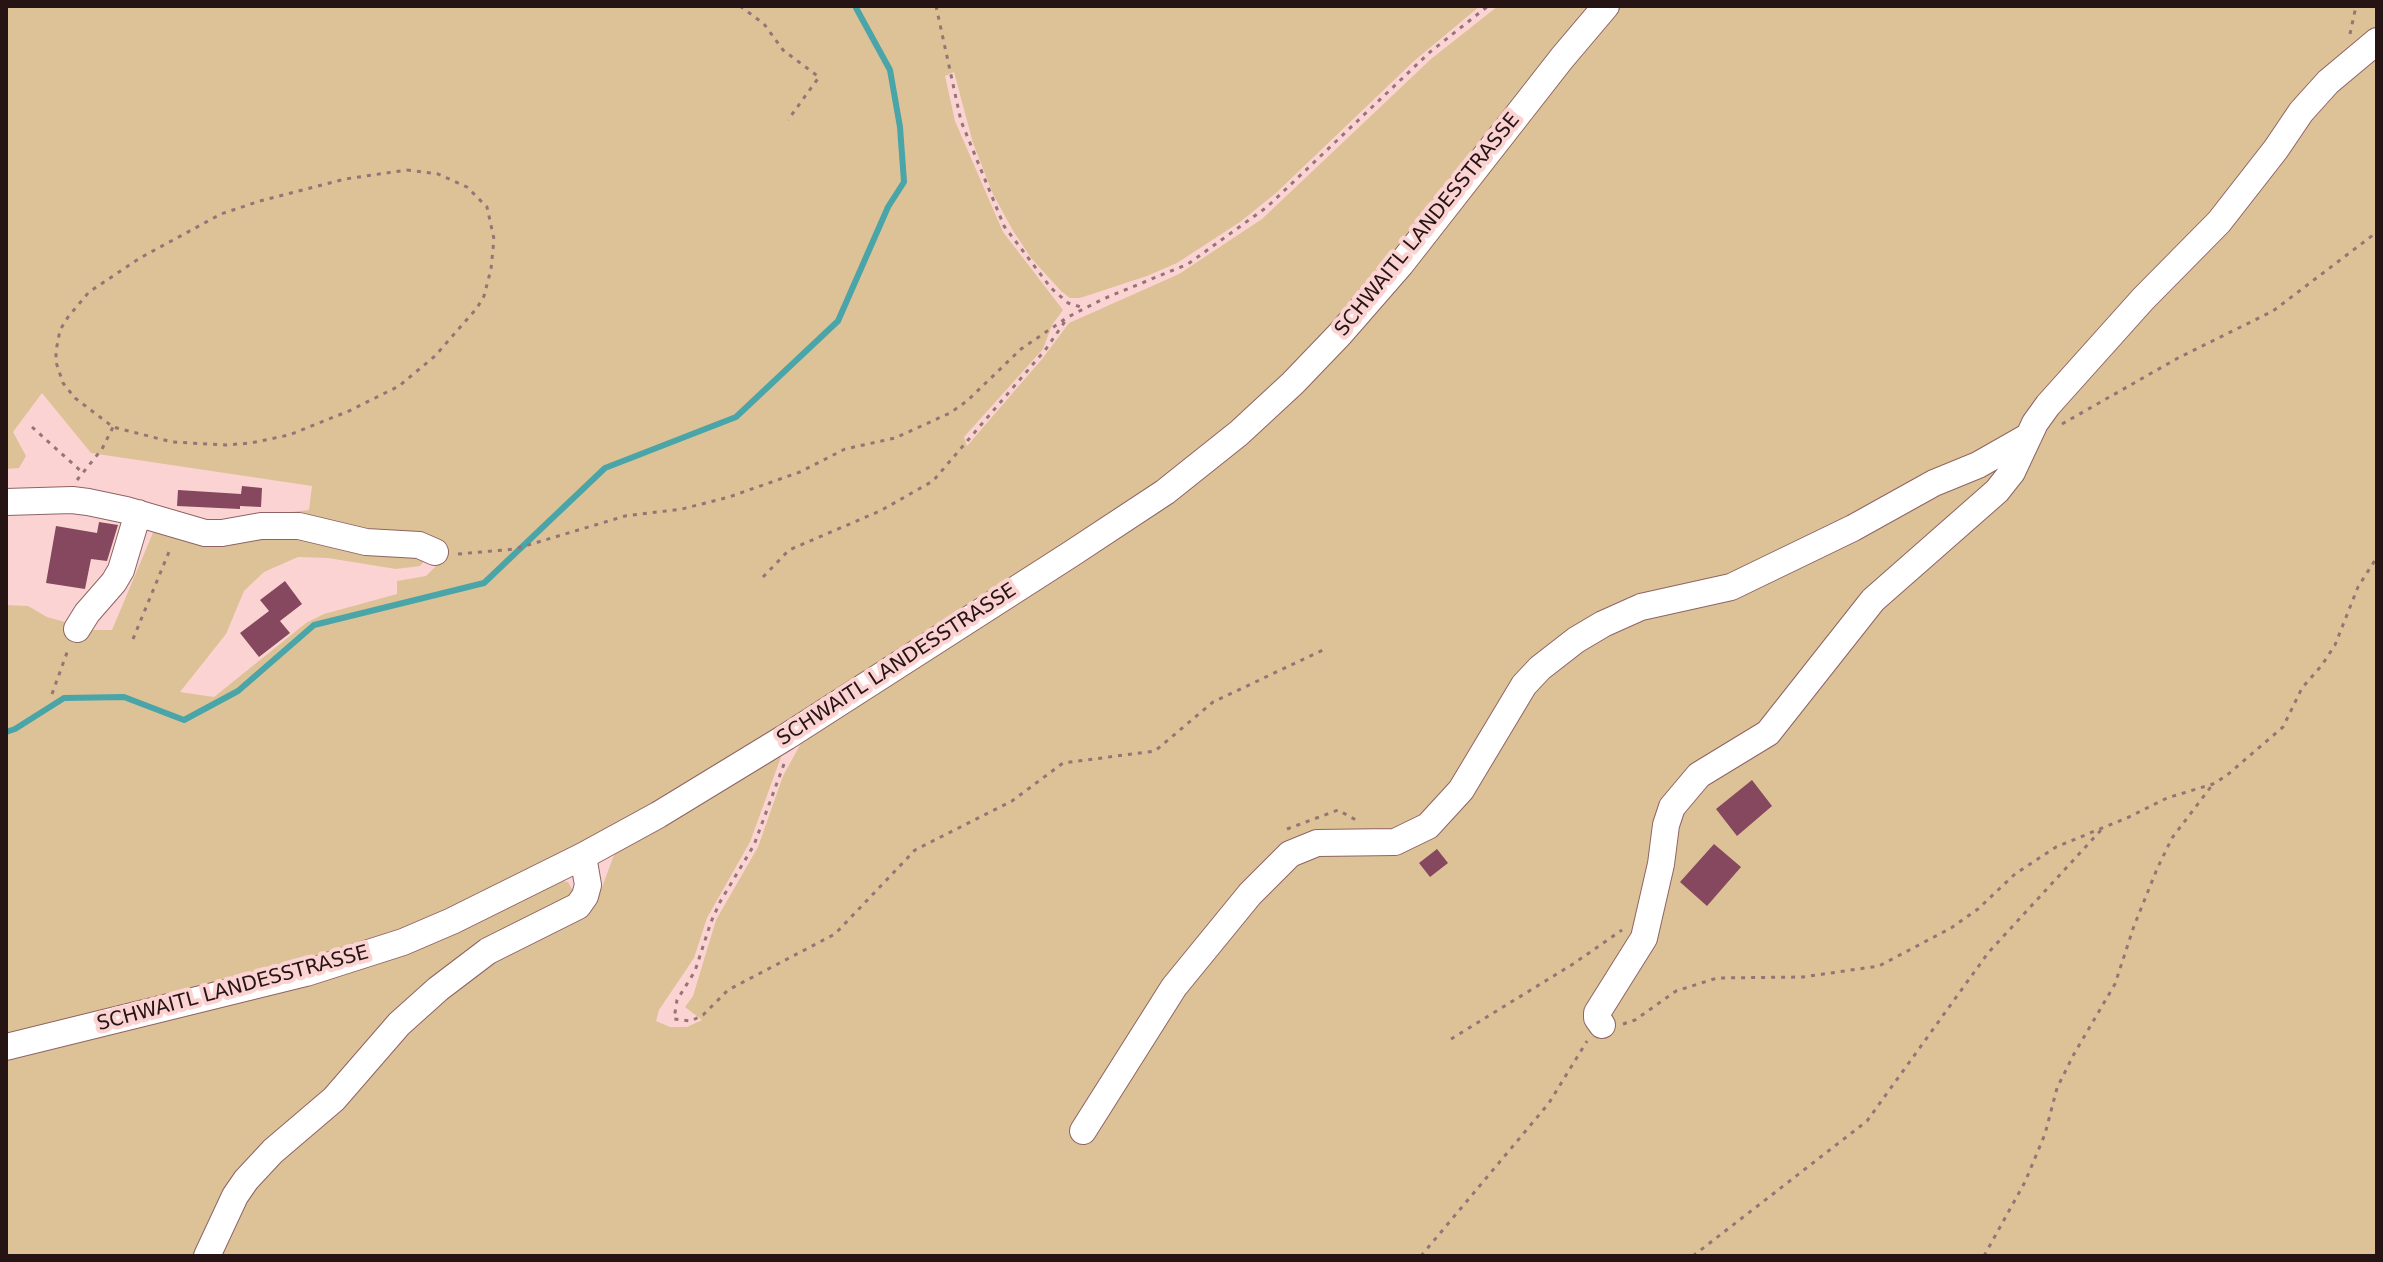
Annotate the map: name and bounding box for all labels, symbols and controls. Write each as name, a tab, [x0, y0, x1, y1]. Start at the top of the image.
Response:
street label: SCHWAITL LANDESSTRASSE	[1330, 109, 1526, 341]
street label: SCHWAITL LANDESSTRASSE	[773, 579, 1021, 751]
street label: SCHWAITL LANDESSTRASSE	[94, 941, 372, 1037]

